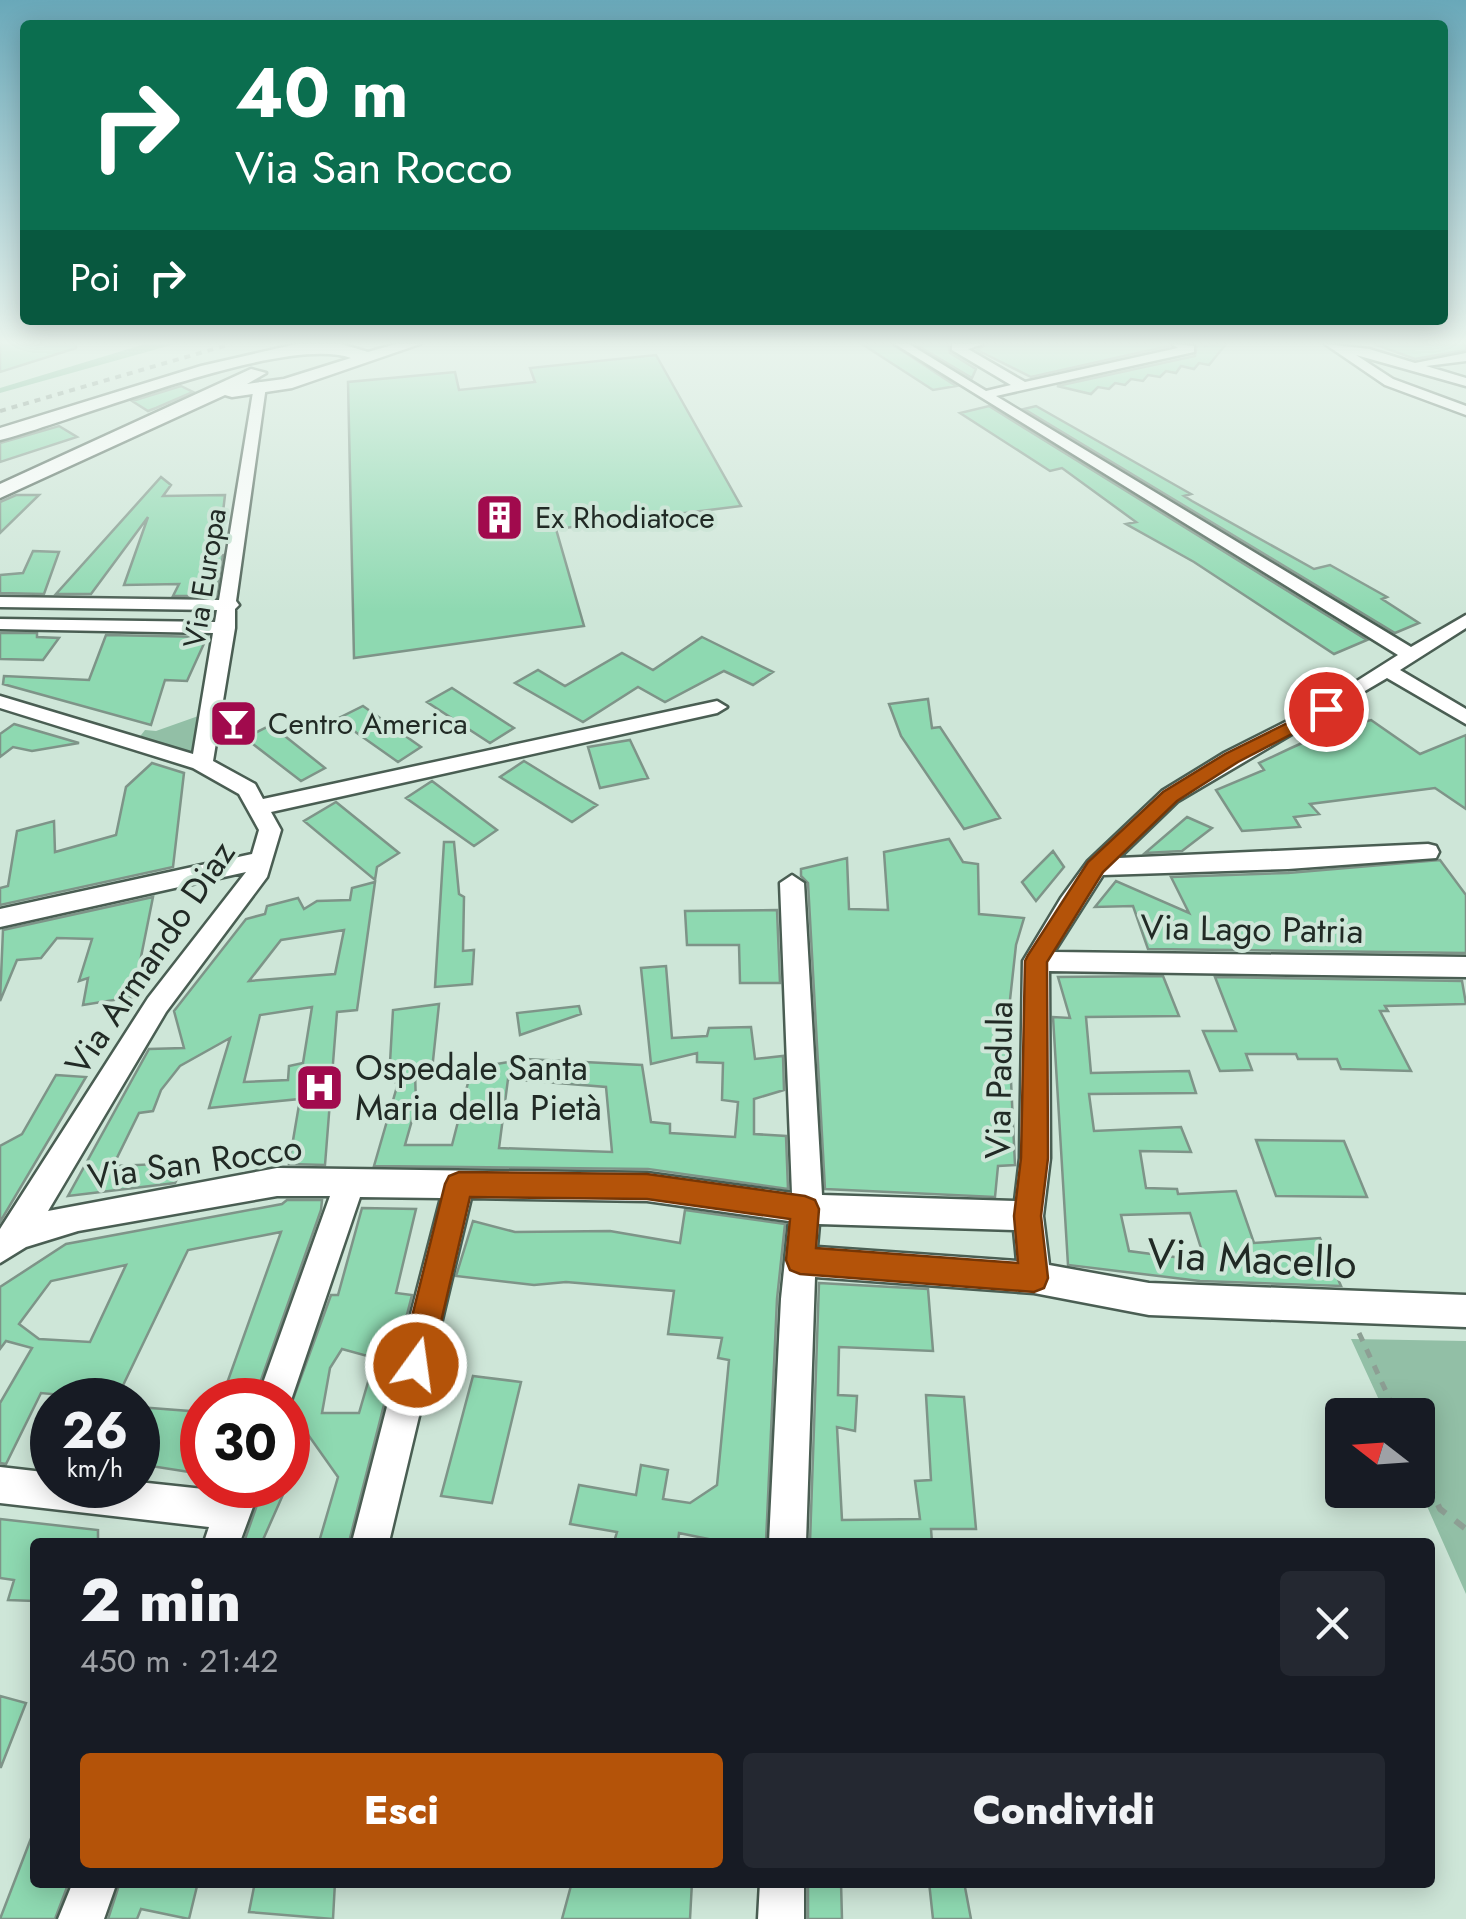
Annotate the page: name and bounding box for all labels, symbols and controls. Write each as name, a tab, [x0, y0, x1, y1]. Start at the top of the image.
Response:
text: 40 m	[235, 42, 409, 143]
icon: right	[70, 60, 200, 190]
text: Via San Rocco	[235, 135, 512, 200]
text: Poi	[70, 250, 120, 305]
icon: right	[140, 250, 195, 305]
building icon: Ex Rhodiatoce	[474, 492, 526, 544]
place label: Ex Rhodiatoce	[535, 496, 715, 539]
street label: Via Europa	[172, 505, 237, 651]
pin	[1284, 667, 1369, 752]
icon: arrive	[1299, 682, 1354, 737]
bar icon: Centro America	[207, 698, 259, 750]
place label: Centro America	[268, 702, 468, 745]
street label: Via Armando Diaz	[53, 831, 247, 1085]
street label: Via Lago Patria	[1140, 902, 1364, 956]
street label: Via Padula	[973, 1001, 1025, 1159]
place label: Ospedale Santa Maria della Pietà	[355, 1043, 602, 1133]
hospital icon: Ospedale Santa Maria della Pietà	[294, 1062, 346, 1114]
street label: Via San Rocco	[85, 1122, 305, 1202]
street label: Via Macello	[1146, 1223, 1358, 1294]
position arrow	[364, 1313, 468, 1417]
speed limit sign: 30	[180, 1378, 310, 1508]
text: 26	[62, 1394, 128, 1467]
north arrow	[1325, 1398, 1435, 1508]
map controls	[1325, 1398, 1435, 1508]
text: km/h	[67, 1450, 123, 1486]
text: 2 min	[80, 1557, 241, 1644]
button: close	[1280, 1571, 1385, 1676]
text: 450 m · 21:42	[80, 1638, 278, 1684]
button: Esci	[80, 1753, 723, 1868]
button: Condividi	[743, 1753, 1385, 1868]

